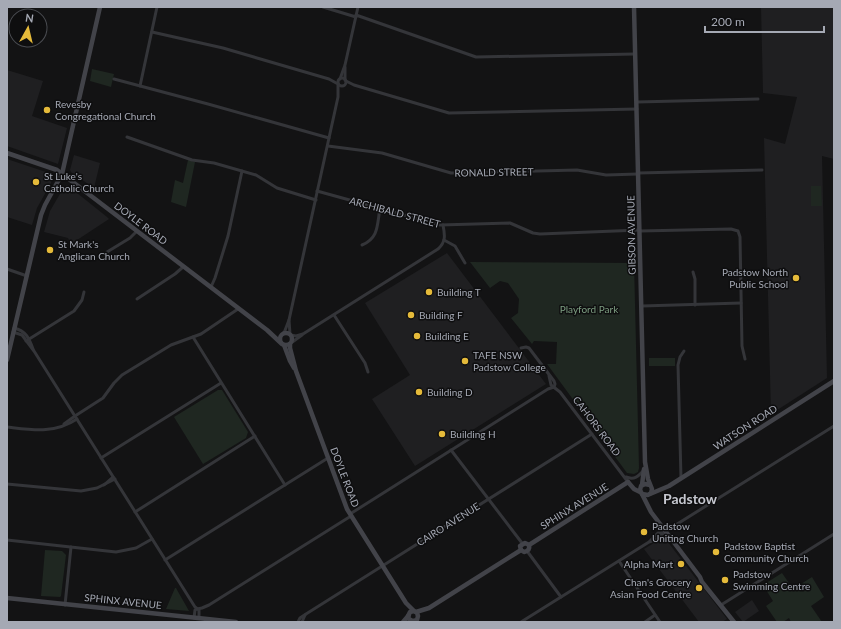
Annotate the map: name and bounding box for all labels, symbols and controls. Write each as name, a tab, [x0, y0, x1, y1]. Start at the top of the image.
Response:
north arrow	[8, 8, 48, 48]
scale bar	[705, 8, 824, 34]
text: N	[24, 11, 35, 25]
text: 200 m	[711, 14, 745, 29]
place label: Revesby Congregational Church	[55, 98, 156, 122]
marker: Revesby Congregational Church	[42, 105, 52, 115]
street label: RONALD STREET	[454, 165, 534, 179]
place label: St Luke's Catholic Church	[44, 170, 114, 194]
marker: St Luke's Catholic Church	[31, 177, 41, 187]
street label: ARCHIBALD STREET	[348, 194, 442, 230]
street label: GIBSON AVENUE	[624, 195, 638, 275]
street label: DOYLE ROAD	[112, 199, 170, 247]
place label: St Mark's Anglican Church	[58, 238, 130, 262]
marker: St Mark's Anglican Church	[45, 245, 55, 255]
place label: Padstow North Public School	[722, 266, 788, 290]
marker: Padstow North Public School	[791, 273, 801, 283]
place label: Building T	[437, 286, 481, 298]
marker: Building T	[424, 287, 434, 297]
park label: Playford Park	[560, 303, 619, 315]
place label: Building F	[419, 309, 463, 321]
marker: Building F	[406, 310, 416, 320]
place label: Building E	[425, 330, 469, 342]
marker: Building E	[412, 331, 422, 341]
place label: TAFE NSW Padstow College	[473, 349, 546, 373]
marker: TAFE NSW Padstow College	[460, 356, 470, 366]
place label: Building D	[427, 386, 473, 398]
marker: Building D	[414, 387, 424, 397]
street label: CAHORS ROAD	[571, 394, 624, 459]
street label: WATSON ROAD	[711, 402, 780, 452]
place label: Building H	[450, 428, 496, 440]
marker: Building H	[437, 429, 447, 439]
street label: DOYLE ROAD	[328, 445, 362, 509]
street label: SPHINX AVENUE	[538, 480, 610, 532]
district label: Padstow	[663, 490, 718, 507]
street label: CAIRO AVENUE	[414, 500, 482, 548]
place label: Padstow Uniting Church	[652, 520, 718, 544]
marker: Padstow Uniting Church	[639, 527, 649, 537]
place label: Padstow Baptist Community Church	[724, 540, 809, 564]
marker: Padstow Baptist Community Church	[711, 547, 721, 557]
place label: Alpha Mart	[624, 558, 673, 570]
marker: Alpha Mart	[676, 559, 686, 569]
place label: Padstow Swimming Centre	[733, 568, 810, 592]
marker: Padstow Swimming Centre	[720, 575, 730, 585]
place label: Chan's Grocery Asian Food Centre	[610, 576, 692, 600]
marker: Chan's Grocery Asian Food Centre	[694, 583, 704, 593]
street label: SPHINX AVENUE	[84, 591, 163, 611]

